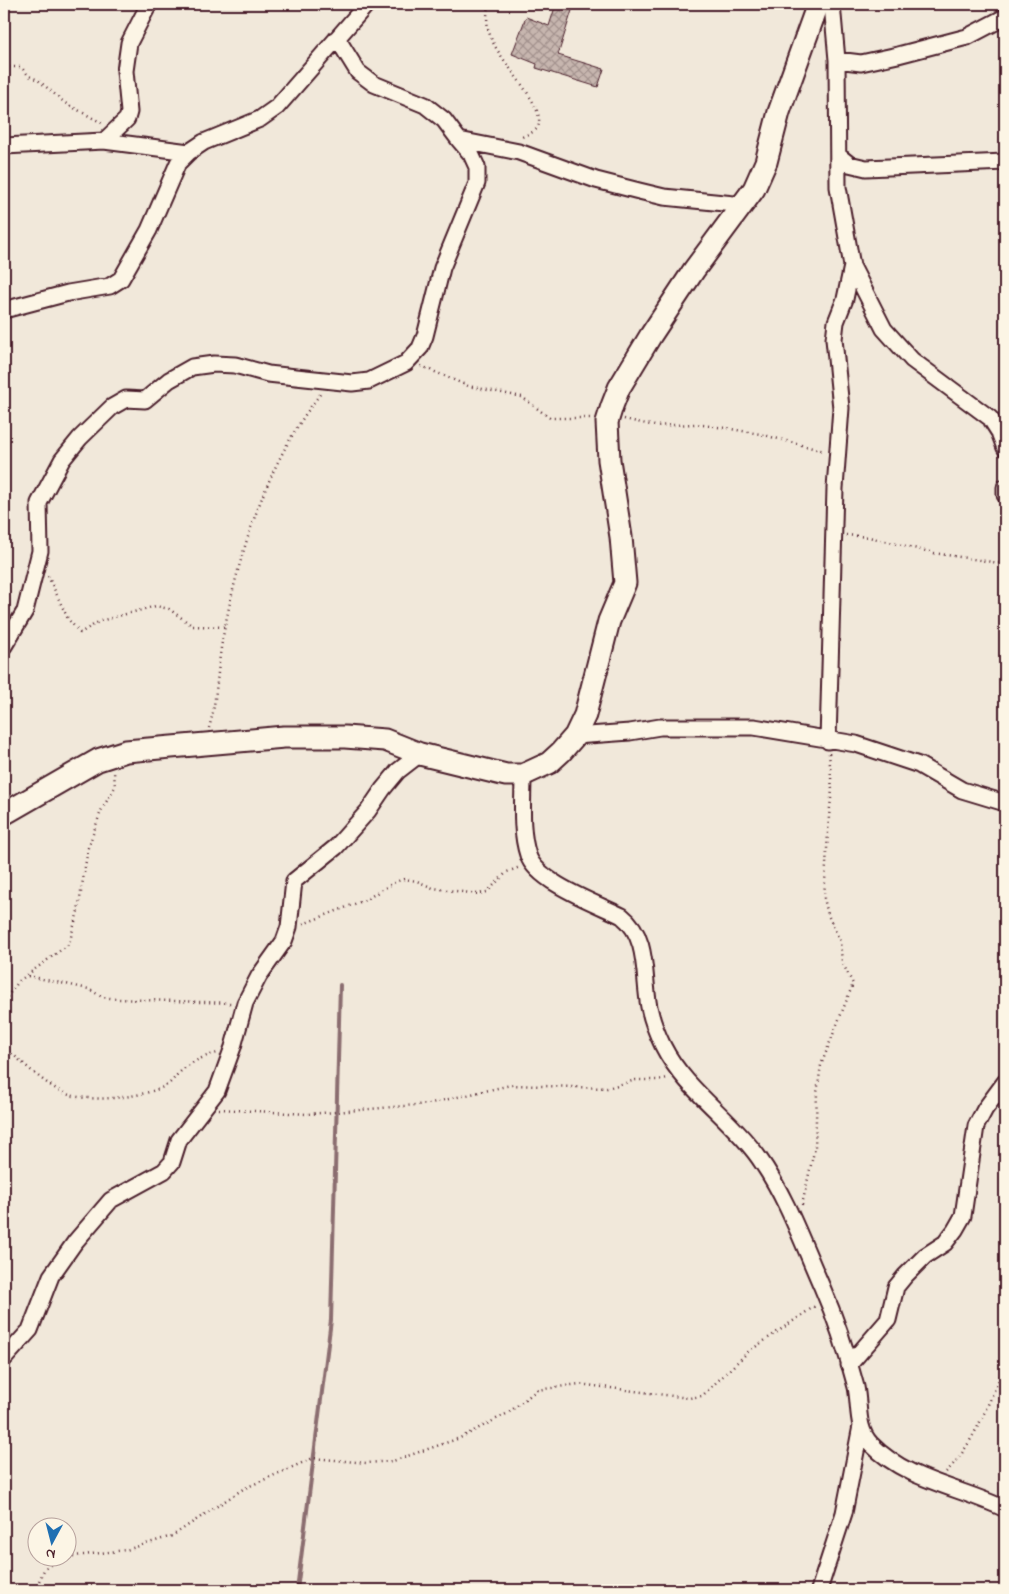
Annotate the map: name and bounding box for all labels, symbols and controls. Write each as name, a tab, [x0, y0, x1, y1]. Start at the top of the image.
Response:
north arrow	[28, 1516, 78, 1566]
text: N	[45, 1542, 57, 1564]

